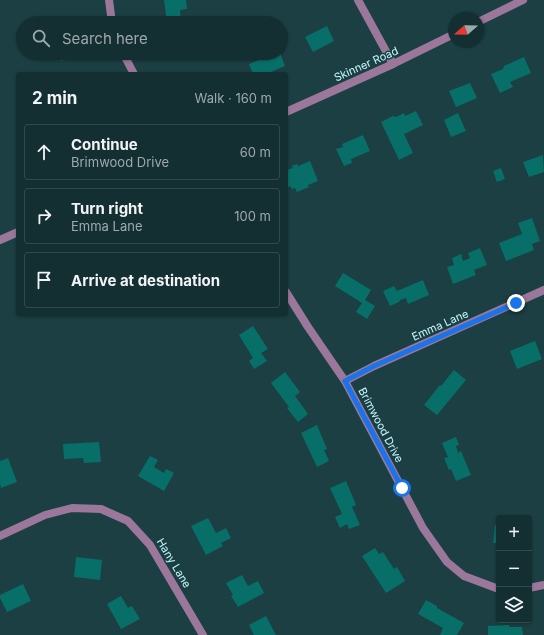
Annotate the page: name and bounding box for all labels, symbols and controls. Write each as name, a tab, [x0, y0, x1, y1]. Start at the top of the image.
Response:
north arrow	[448, 12, 484, 48]
search box	[16, 16, 288, 60]
icon: search	[30, 27, 52, 49]
text: Search here	[62, 29, 148, 48]
street label: Skinner Road	[332, 44, 400, 84]
text: 2 min	[32, 88, 77, 108]
text: Walk · 160 m	[195, 90, 272, 106]
text: Continue	[71, 135, 138, 154]
icon: ahead	[33, 141, 55, 163]
text: 60 m	[240, 144, 271, 160]
text: Brimwood Drive	[71, 154, 169, 170]
text: Turn right	[71, 199, 143, 218]
icon: right	[33, 205, 55, 227]
text: 100 m	[234, 208, 271, 224]
text: Emma Lane	[71, 218, 142, 234]
icon: arrive	[33, 269, 55, 291]
text: Arrive at destination	[71, 271, 220, 290]
route end	[507, 294, 525, 312]
street label: Emma Lane	[410, 306, 470, 344]
street label: Brimwood Drive	[355, 385, 407, 465]
route start	[393, 479, 411, 497]
map controls	[496, 515, 532, 623]
button: +	[496, 515, 532, 551]
street label: Hany Lane	[154, 536, 194, 590]
button: −	[496, 551, 532, 587]
button: layers	[496, 587, 532, 623]

